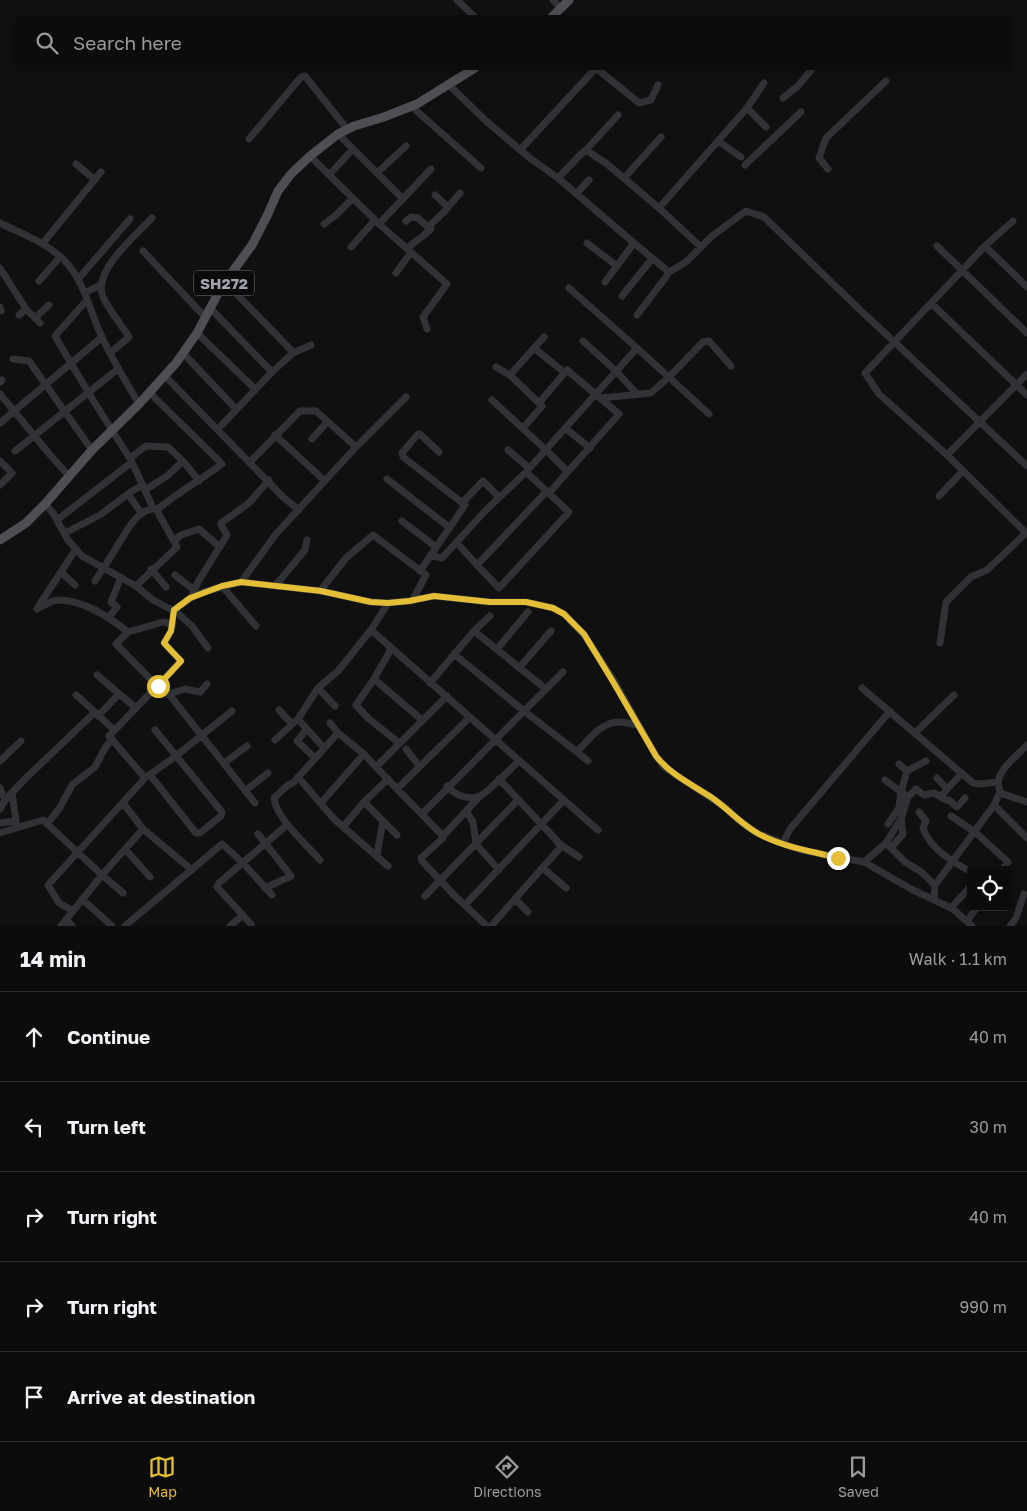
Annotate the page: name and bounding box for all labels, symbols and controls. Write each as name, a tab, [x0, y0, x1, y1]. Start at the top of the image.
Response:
search box	[15, 15, 1012, 70]
icon: search	[33, 29, 61, 57]
text: Search here	[73, 31, 182, 54]
road number: SH272	[194, 270, 254, 296]
route start	[147, 675, 170, 698]
route end	[827, 847, 850, 870]
map controls	[967, 866, 1012, 911]
button: locate	[967, 866, 1012, 911]
text: 14 min	[20, 946, 86, 972]
text: Walk · 1.1 km	[909, 949, 1007, 969]
icon: ahead	[20, 1023, 48, 1051]
text: Continue	[67, 1025, 150, 1048]
text: 40 m	[969, 1027, 1007, 1047]
icon: left	[20, 1113, 48, 1141]
text: Turn left	[67, 1115, 146, 1138]
text: 30 m	[970, 1117, 1007, 1137]
icon: right	[20, 1203, 48, 1231]
text: Turn right	[67, 1205, 157, 1228]
text: 40 m	[969, 1207, 1007, 1227]
icon: right	[20, 1293, 48, 1321]
text: Turn right	[67, 1295, 157, 1318]
text: 990 m	[960, 1297, 1007, 1317]
icon: arrive	[20, 1383, 48, 1411]
text: Arrive at destination	[67, 1385, 255, 1408]
tab: Map	[148, 1453, 177, 1500]
tab: Directions	[473, 1453, 542, 1500]
tab: Saved	[838, 1453, 879, 1500]

